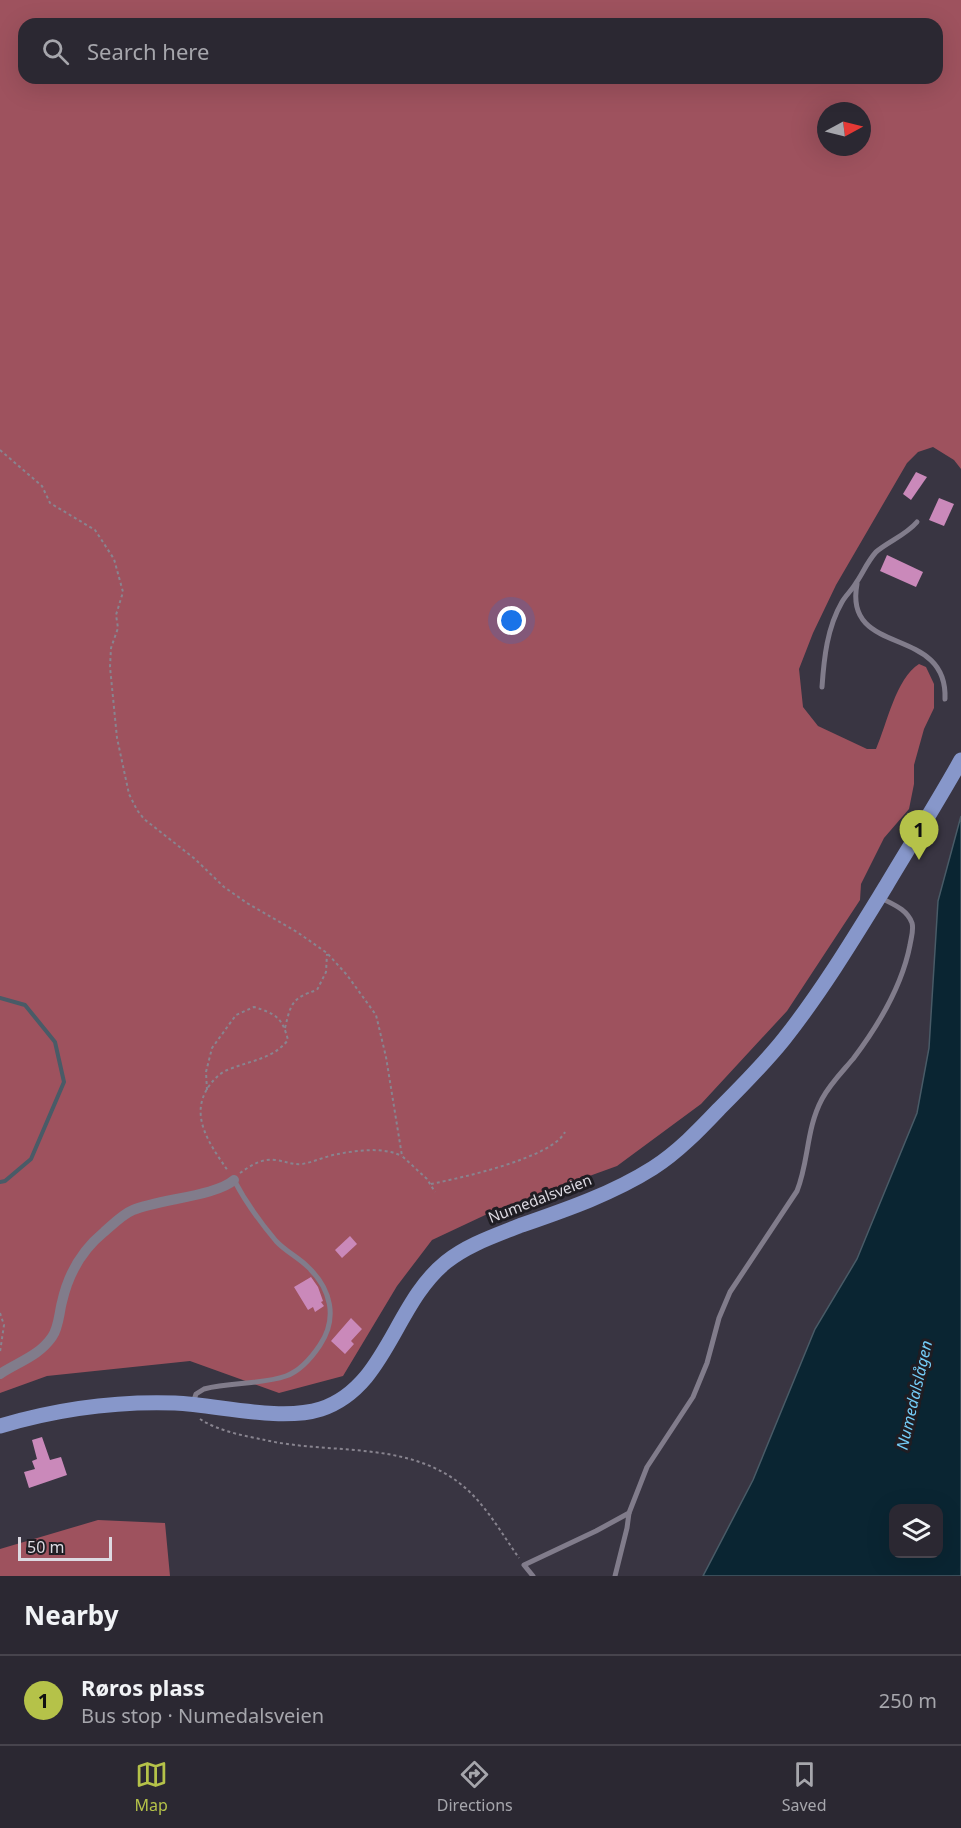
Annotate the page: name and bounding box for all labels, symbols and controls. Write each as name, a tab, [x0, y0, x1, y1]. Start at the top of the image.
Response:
search box	[18, 18, 943, 84]
icon: search	[39, 35, 72, 68]
text: Search here	[87, 36, 209, 66]
north arrow	[817, 102, 871, 156]
your location	[497, 606, 526, 635]
pin: 1	[900, 810, 938, 860]
street label: Numedalsveien	[485, 1169, 594, 1227]
water label: Numedalslågen	[891, 1338, 937, 1452]
map controls	[889, 1504, 943, 1558]
button: layers	[889, 1504, 943, 1558]
scale bar	[18, 1534, 112, 1562]
text: 50 m	[27, 1536, 64, 1558]
text: Nearby	[24, 1597, 119, 1633]
text: Røros plass	[81, 1672, 205, 1702]
text: 1	[38, 1687, 49, 1714]
text: 250 m	[879, 1687, 937, 1714]
text: Bus stop · Numedalsveien	[81, 1702, 324, 1729]
tab: Map	[134, 1758, 168, 1816]
tab: Directions	[437, 1758, 513, 1816]
tab: Saved	[782, 1758, 826, 1816]

